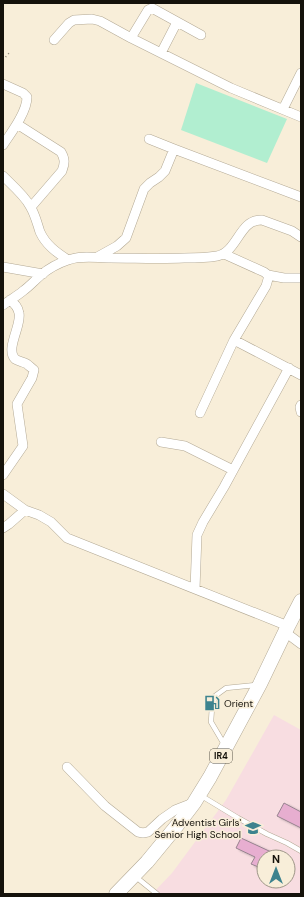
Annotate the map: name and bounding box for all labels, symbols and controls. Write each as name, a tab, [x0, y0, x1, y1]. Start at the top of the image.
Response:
fuel station icon: Orient	[203, 694, 221, 712]
place label: Orient	[224, 697, 253, 710]
road number: IR4	[210, 749, 232, 763]
place label: Adventist Girls' Senior High School	[155, 816, 241, 841]
school or university icon: Adventist Girls' Senior High School	[244, 819, 262, 837]
north arrow	[256, 849, 296, 889]
text: N	[272, 852, 280, 866]

